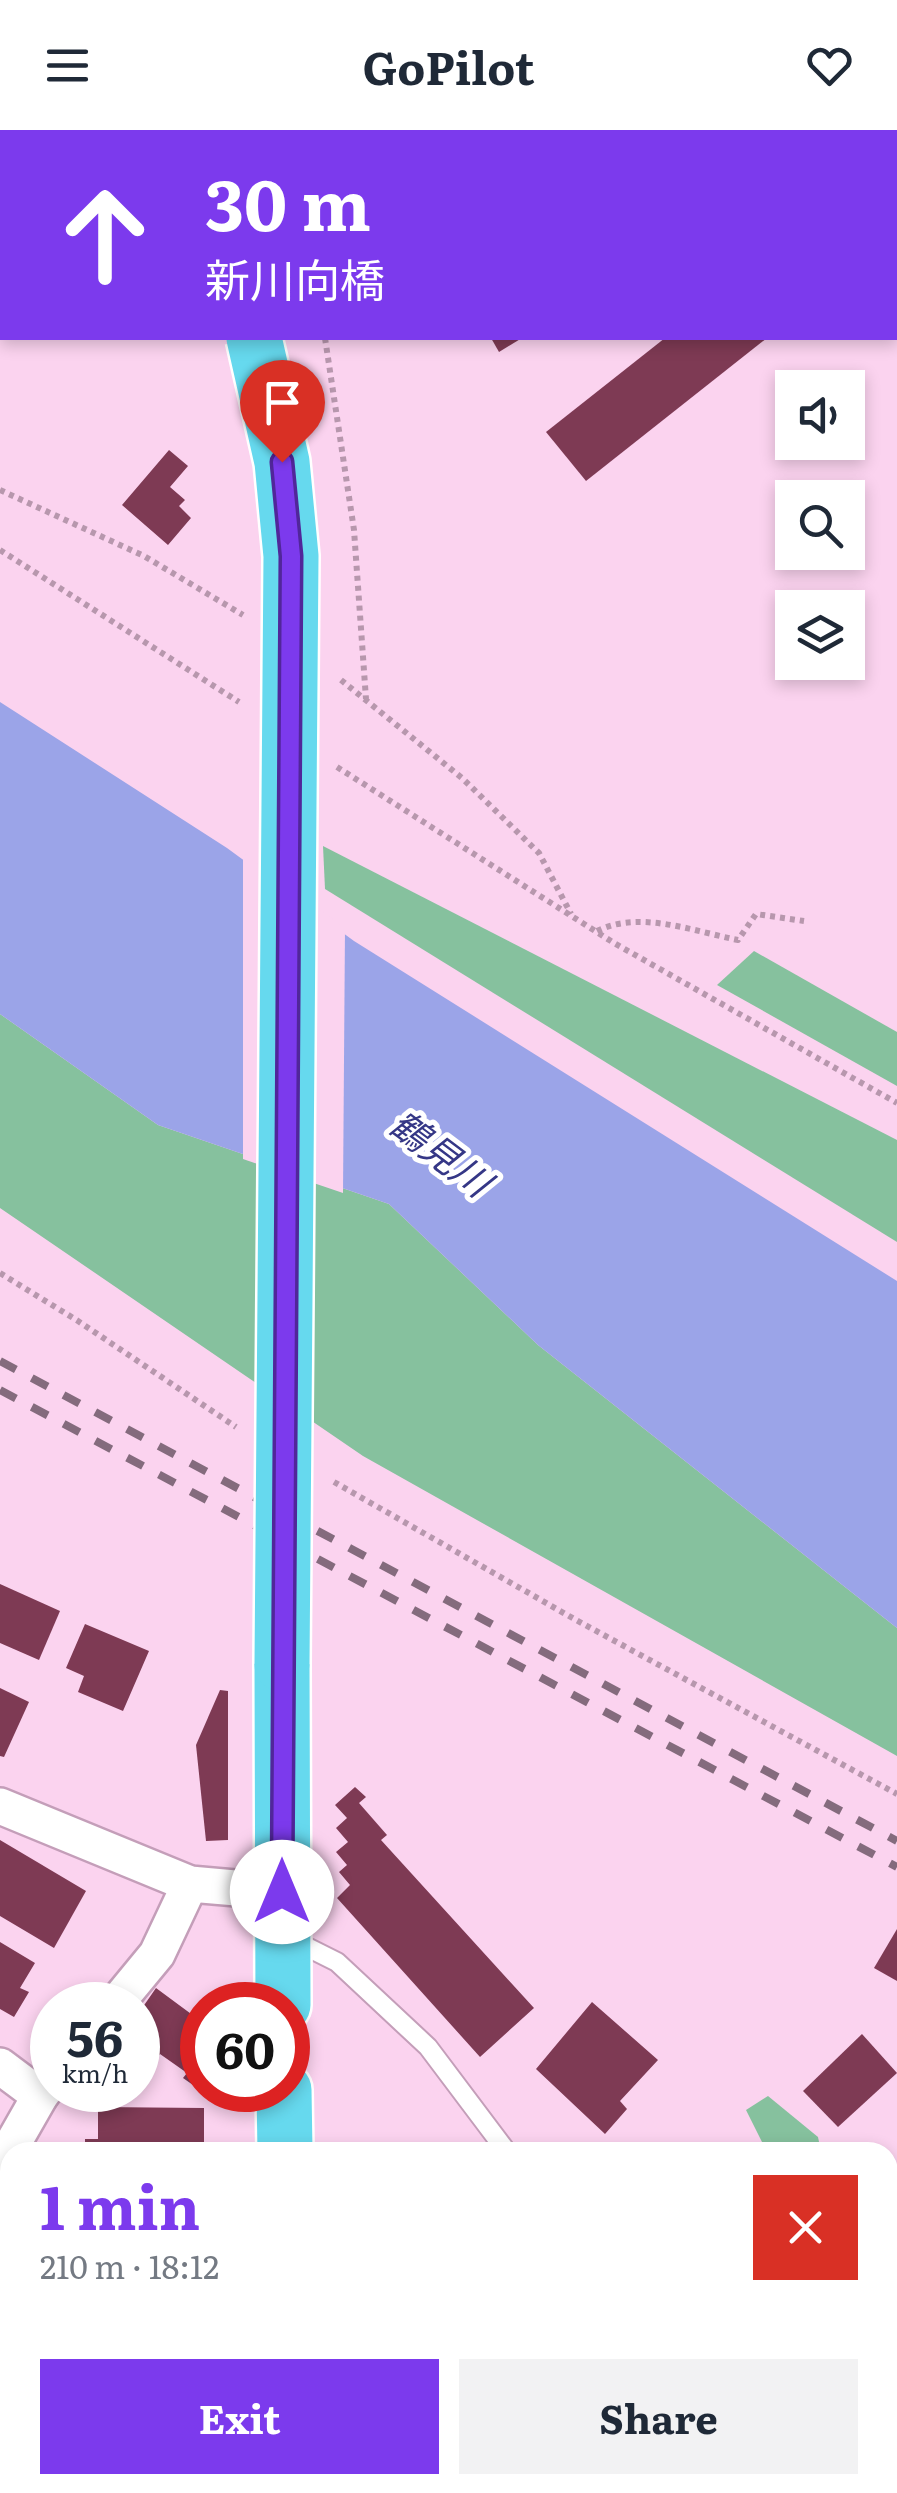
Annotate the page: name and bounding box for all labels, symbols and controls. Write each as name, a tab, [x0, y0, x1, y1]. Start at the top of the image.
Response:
text: GoPilot	[363, 32, 534, 99]
icon: menu	[40, 38, 95, 93]
icon: heart	[802, 38, 857, 93]
text: 30 m	[205, 149, 371, 253]
icon: ahead	[40, 170, 170, 300]
text: 新川向橋	[205, 244, 385, 311]
pin	[240, 360, 325, 463]
map controls	[775, 370, 865, 680]
button: sound	[775, 370, 865, 460]
icon: arrive	[255, 375, 310, 430]
button: search	[775, 480, 865, 570]
button: layers	[775, 590, 865, 680]
water label: 鶴見川	[379, 1094, 508, 1211]
position arrow	[230, 1840, 334, 1944]
speed limit sign: 60	[180, 1982, 310, 2112]
text: 56	[67, 1998, 123, 2072]
text: km/h	[62, 2054, 128, 2091]
text: 1 min	[40, 2159, 200, 2248]
button: close	[753, 2175, 858, 2280]
text: 210 m · 18:12	[40, 2241, 219, 2289]
button: Exit	[40, 2359, 439, 2474]
button: Share	[459, 2359, 858, 2474]

